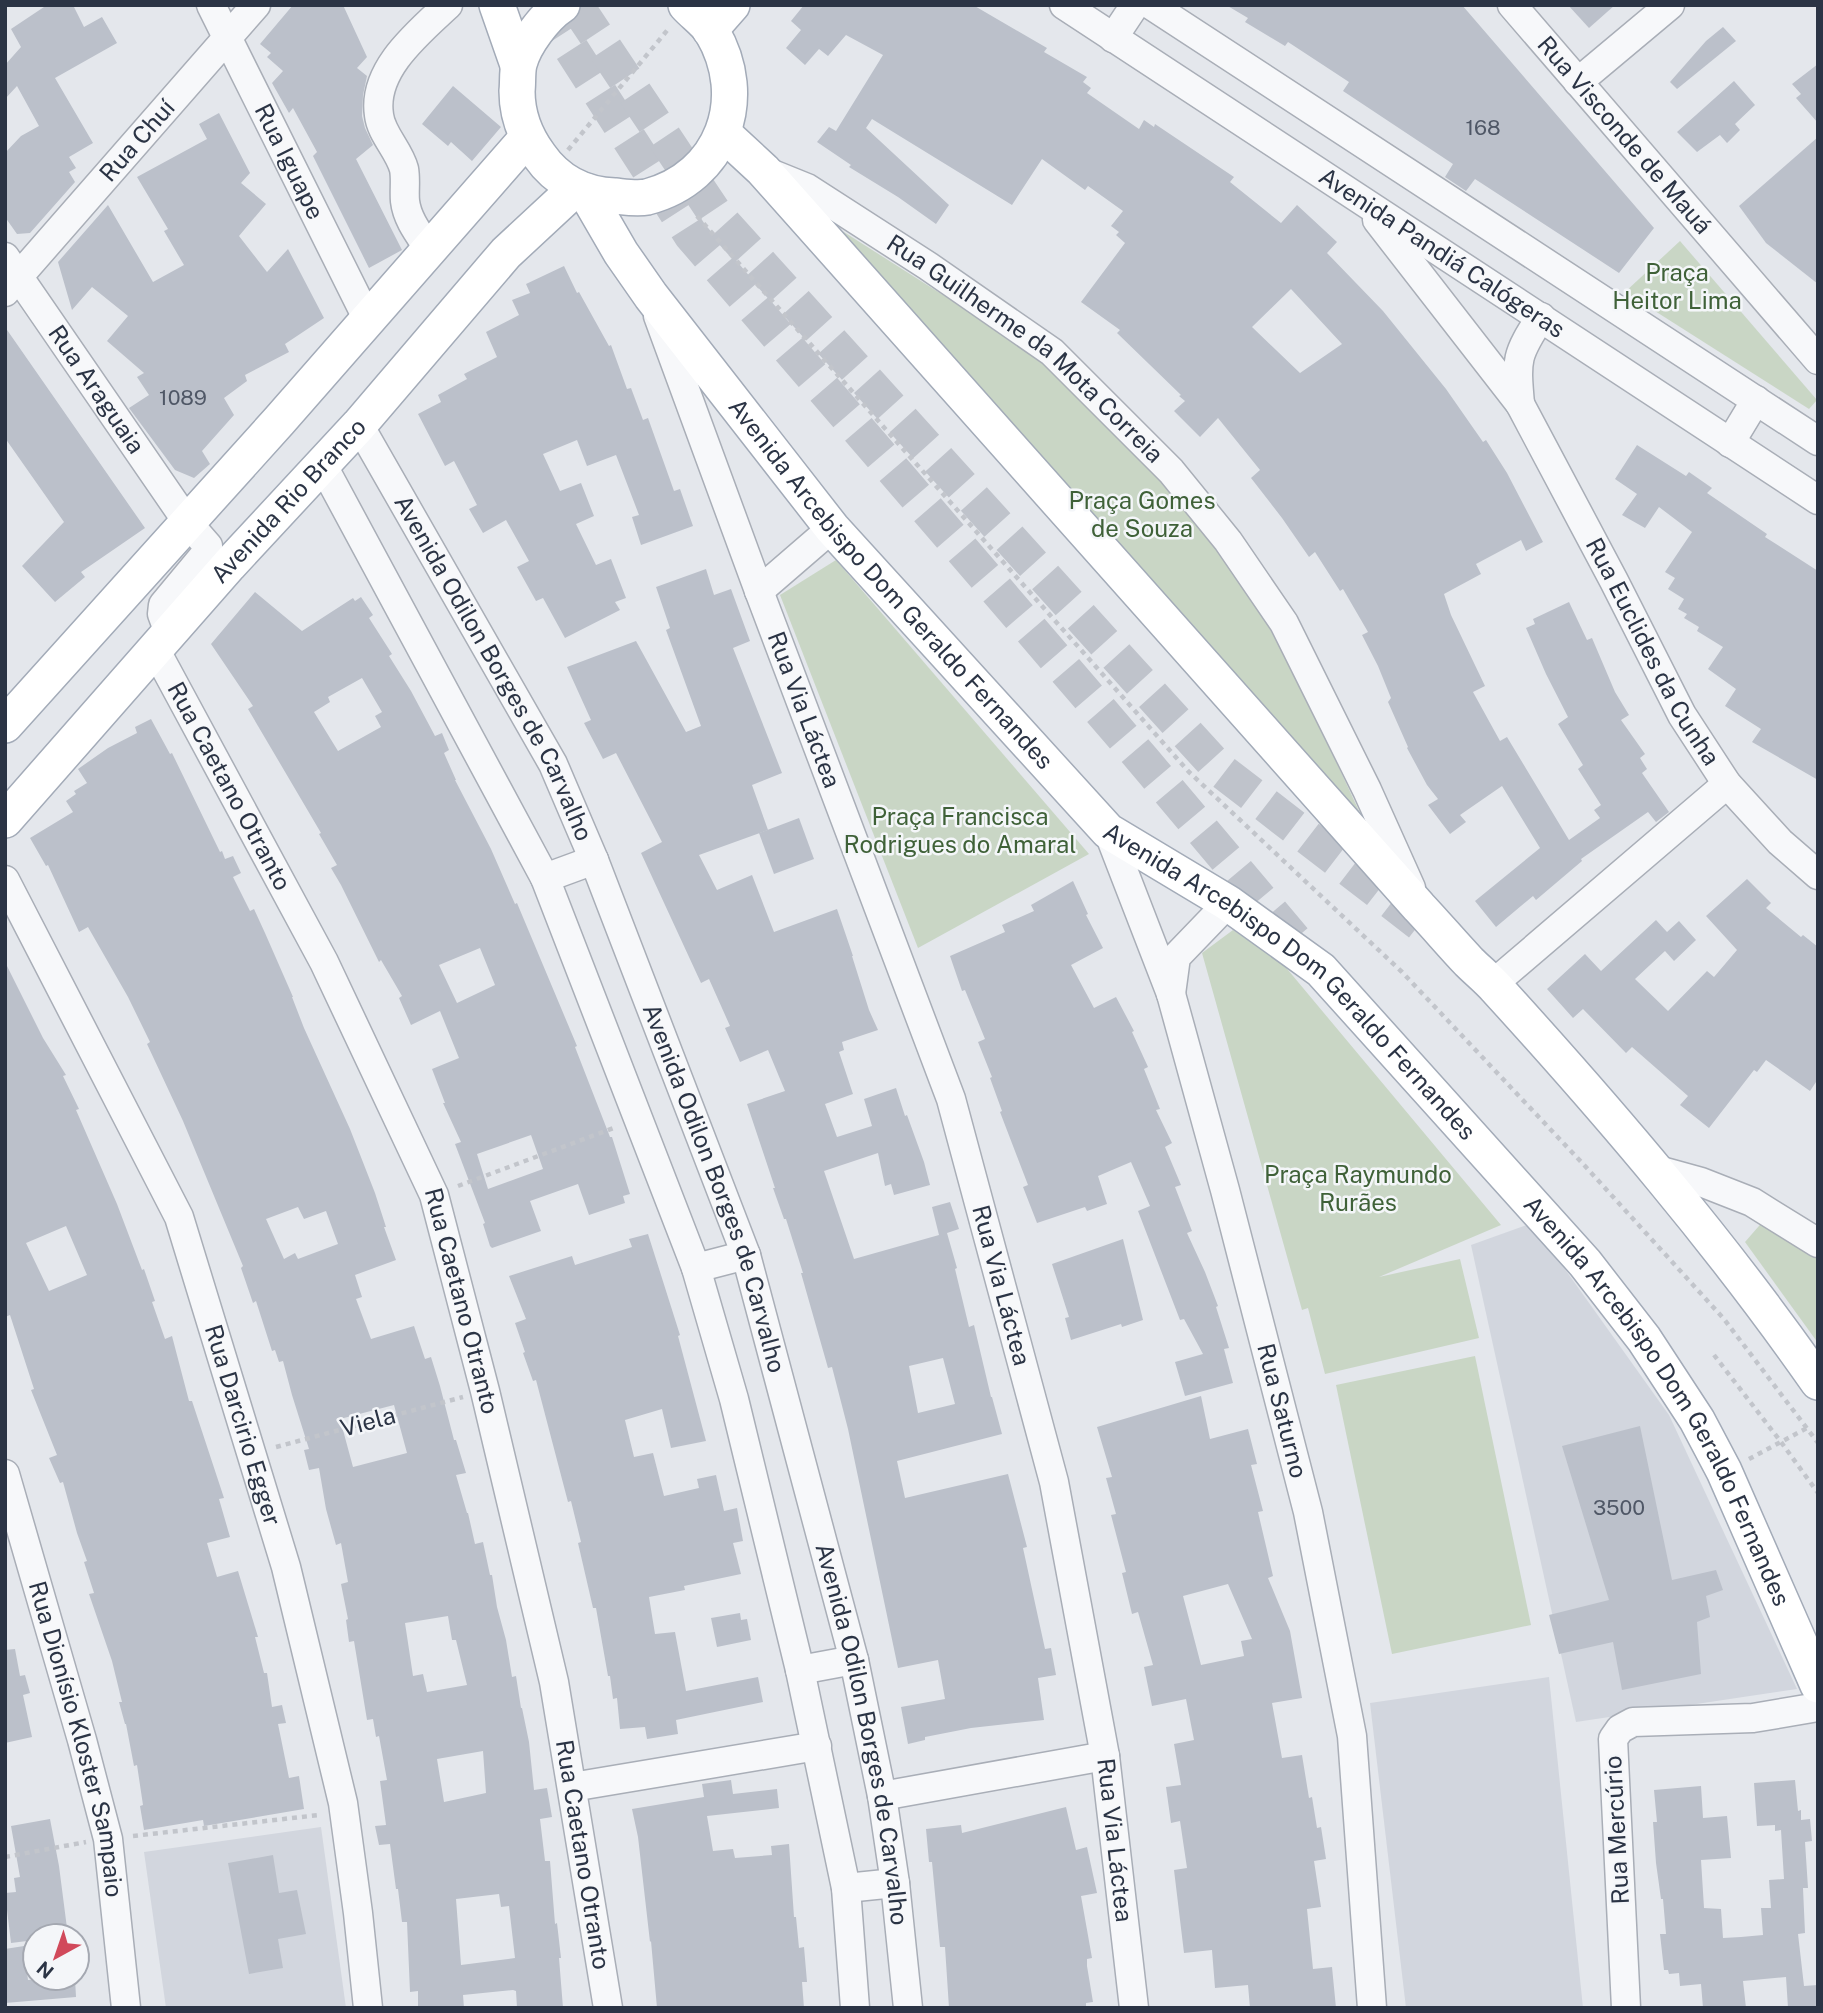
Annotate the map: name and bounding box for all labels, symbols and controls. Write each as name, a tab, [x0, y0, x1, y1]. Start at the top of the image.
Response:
street label: Rua Visconde de Mauá	[1532, 30, 1718, 239]
street label: Rua Chuí	[93, 93, 181, 187]
street label: Rua Iguape	[249, 99, 330, 224]
house number: 168	[1465, 115, 1501, 140]
street label: Avenida Pandiá Calógeras	[1314, 161, 1571, 343]
street label: Rua Guilherme da Mota Correia	[882, 228, 1169, 468]
park label: Praça Heitor Lima	[1612, 258, 1742, 314]
street label: Rua Araguaia	[43, 320, 151, 459]
house number: 1089	[159, 385, 207, 410]
street label: Avenida Arcebispo Dom Geraldo Fernandes	[723, 392, 1060, 774]
street label: Avenida Rio Branco	[205, 412, 371, 588]
park label: Praça Gomes de Souza	[1068, 486, 1216, 542]
street label: Avenida Odilon Borges de Carvalho	[389, 490, 599, 845]
street label: Rua Euclides da Cunha	[1581, 533, 1726, 770]
street label: Rua Via Láctea	[763, 627, 847, 791]
street label: Rua Caetano Otranto	[162, 677, 298, 895]
park label: Praça Francisca Rodrigues do Amaral	[844, 802, 1076, 858]
street label: Avenida Arcebispo Dom Geraldo Fernandes	[1099, 817, 1482, 1145]
street label: Avenida Odilon Borges de Carvalho	[638, 1000, 792, 1376]
park label: Praça Raymundo Rurães	[1264, 1160, 1452, 1216]
street label: Rua Caetano Otranto	[420, 1185, 505, 1417]
street label: Avenida Arcebispo Dom Geraldo Fernandes	[1518, 1190, 1796, 1610]
street label: Rua Via Láctea	[967, 1202, 1037, 1368]
street label: Rua Darcirio Egger	[200, 1321, 287, 1529]
street label: Rua Saturno	[1252, 1340, 1314, 1481]
street label: Viela	[337, 1400, 398, 1442]
house number: 3500	[1593, 1495, 1645, 1520]
street label: Avenida Odilon Borges de Carvalho	[810, 1540, 914, 1927]
street label: Rua Dionísio Kloster Sampaio	[24, 1578, 129, 1899]
street label: Rua Caetano Otranto	[551, 1738, 616, 1971]
street label: Rua Mercúrio	[1598, 1755, 1634, 1905]
street label: Rua Via Láctea	[1092, 1757, 1139, 1923]
north arrow	[21, 1922, 91, 1992]
text: N	[32, 1957, 58, 1983]

